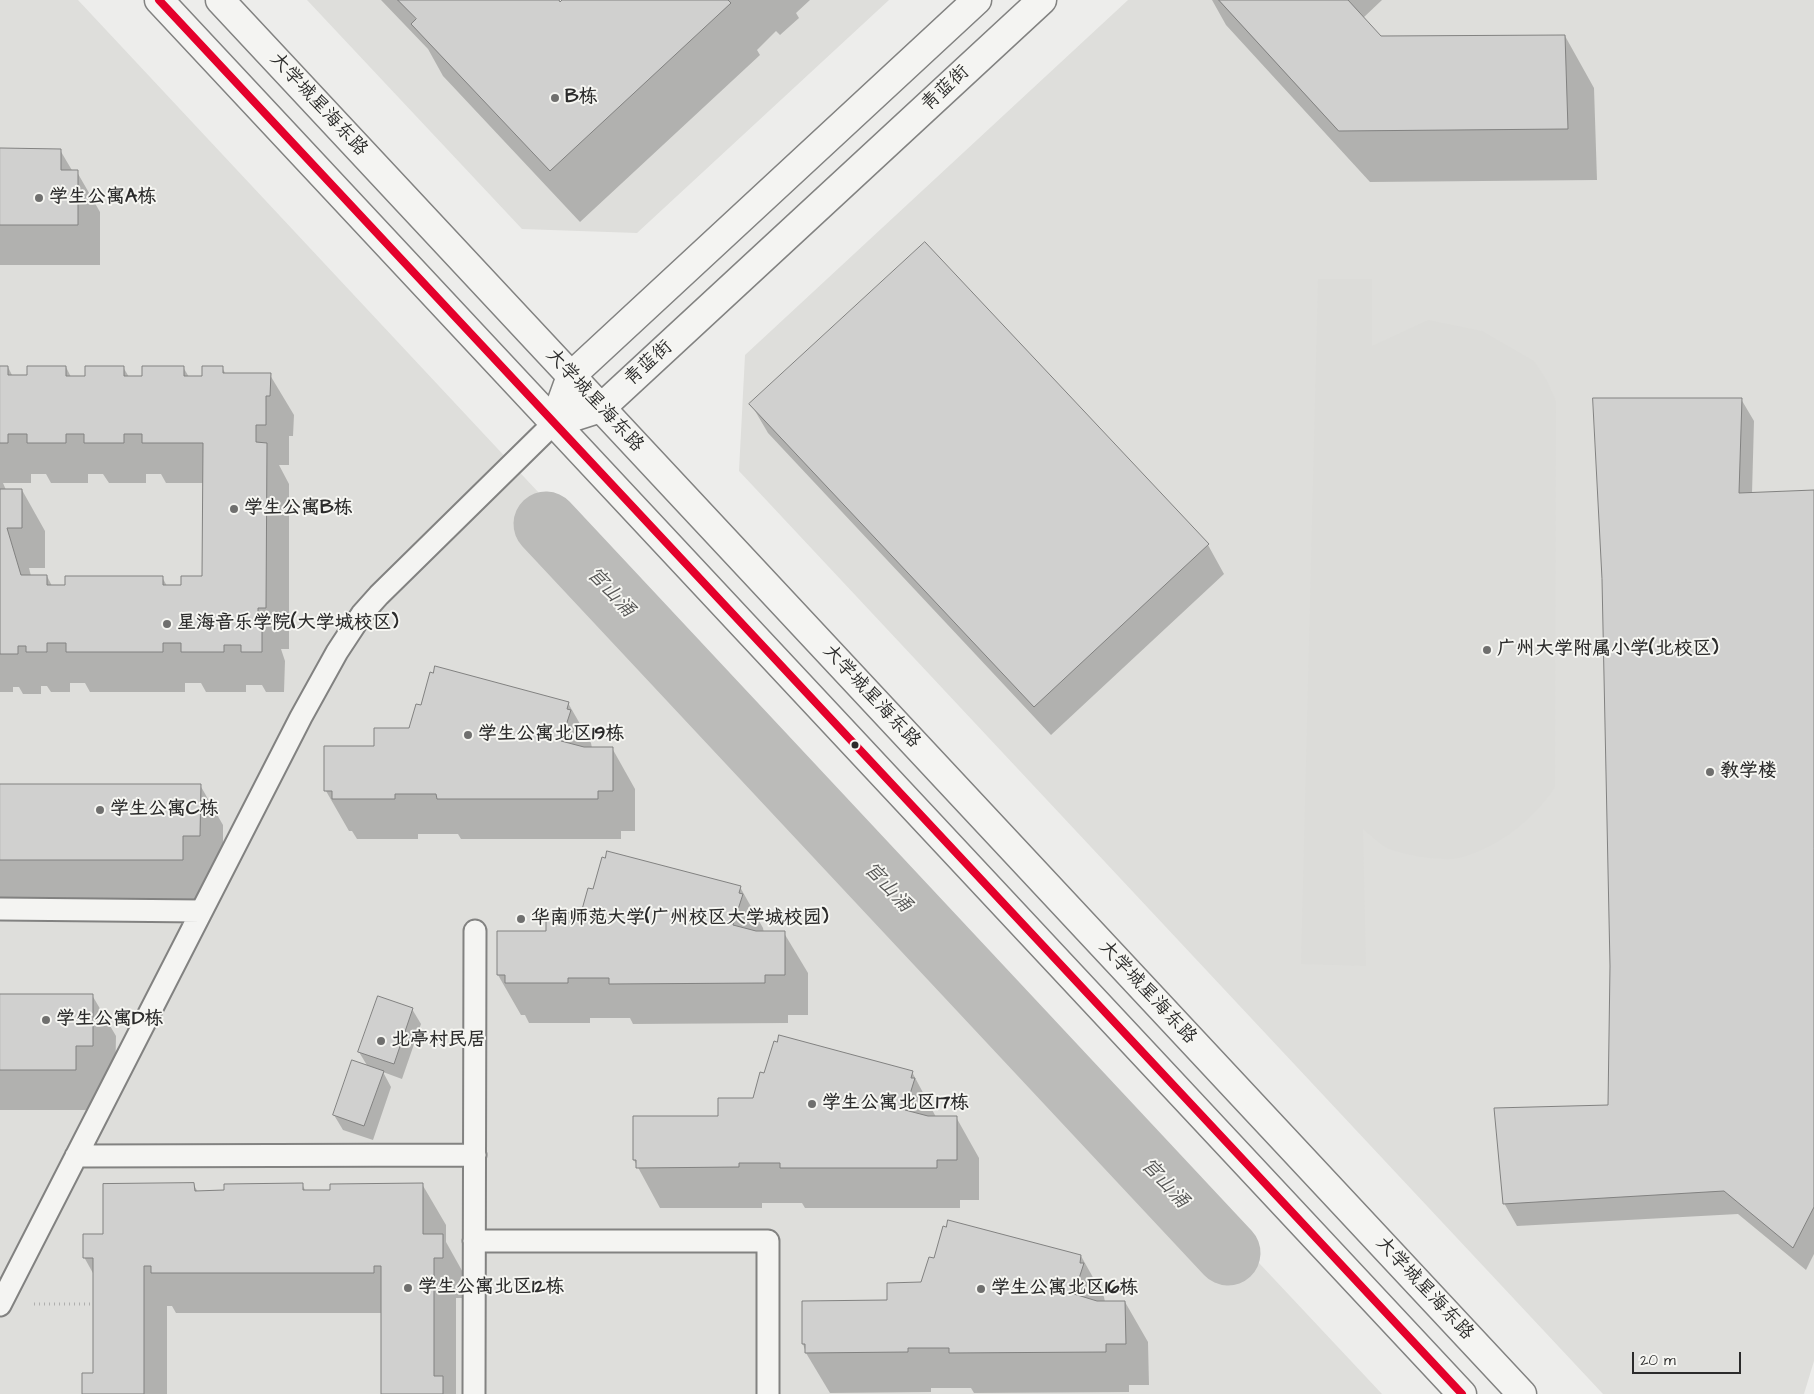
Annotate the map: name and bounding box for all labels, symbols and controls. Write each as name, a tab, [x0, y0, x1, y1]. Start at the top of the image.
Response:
street label: 大学城星海东路	[264, 49, 372, 161]
street label: 青蓝街	[917, 61, 975, 117]
place label: B栋	[565, 87, 598, 109]
marker: B栋	[549, 92, 561, 104]
place label: 学生公寓A栋	[49, 187, 156, 209]
marker: 学生公寓A栋	[33, 192, 45, 204]
street label: 青蓝街	[620, 336, 678, 392]
street label: 大学城星海东路	[540, 345, 648, 457]
place label: 学生公寓B栋	[244, 498, 353, 520]
marker: 学生公寓B栋	[228, 503, 240, 515]
water label: 官山涌	[581, 563, 639, 623]
place label: 星海音乐学院(大学城校区)	[177, 613, 398, 635]
marker: 星海音乐学院(大学城校区)	[161, 618, 173, 630]
place label: 广州大学附属小学(北校区)	[1497, 639, 1718, 661]
street label: 大学城星海东路	[817, 641, 925, 753]
marker: 广州大学附属小学(北校区)	[1481, 644, 1493, 656]
place label: 学生公寓北区19栋	[478, 724, 624, 746]
marker: 学生公寓北区19栋	[462, 729, 474, 741]
unlabelled marker	[850, 740, 860, 750]
place label: 教学楼	[1720, 761, 1777, 783]
marker: 教学楼	[1704, 766, 1716, 778]
place label: 学生公寓C栋	[110, 799, 218, 821]
marker: 学生公寓C栋	[94, 804, 106, 816]
water label: 官山涌	[858, 858, 916, 918]
place label: 华南师范大学(广州校区大学城校园)	[531, 908, 828, 930]
marker: 华南师范大学(广州校区大学城校园)	[515, 913, 527, 925]
street label: 大学城星海东路	[1093, 937, 1201, 1049]
place label: 学生公寓D栋	[56, 1009, 163, 1031]
marker: 学生公寓D栋	[40, 1014, 52, 1026]
place label: 北亭村民居	[391, 1030, 486, 1052]
marker: 北亭村民居	[375, 1035, 387, 1047]
place label: 学生公寓北区17栋	[822, 1093, 969, 1115]
marker: 学生公寓北区17栋	[806, 1098, 818, 1110]
water label: 官山涌	[1135, 1154, 1193, 1214]
street label: 大学城星海东路	[1370, 1233, 1478, 1345]
place label: 学生公寓北区12栋	[418, 1277, 564, 1299]
place label: 学生公寓北区16栋	[991, 1278, 1138, 1300]
marker: 学生公寓北区12栋	[402, 1282, 414, 1294]
marker: 学生公寓北区16栋	[975, 1283, 987, 1295]
scale bar	[1634, 1342, 1743, 1374]
text: 20 m	[1640, 1350, 1676, 1371]

